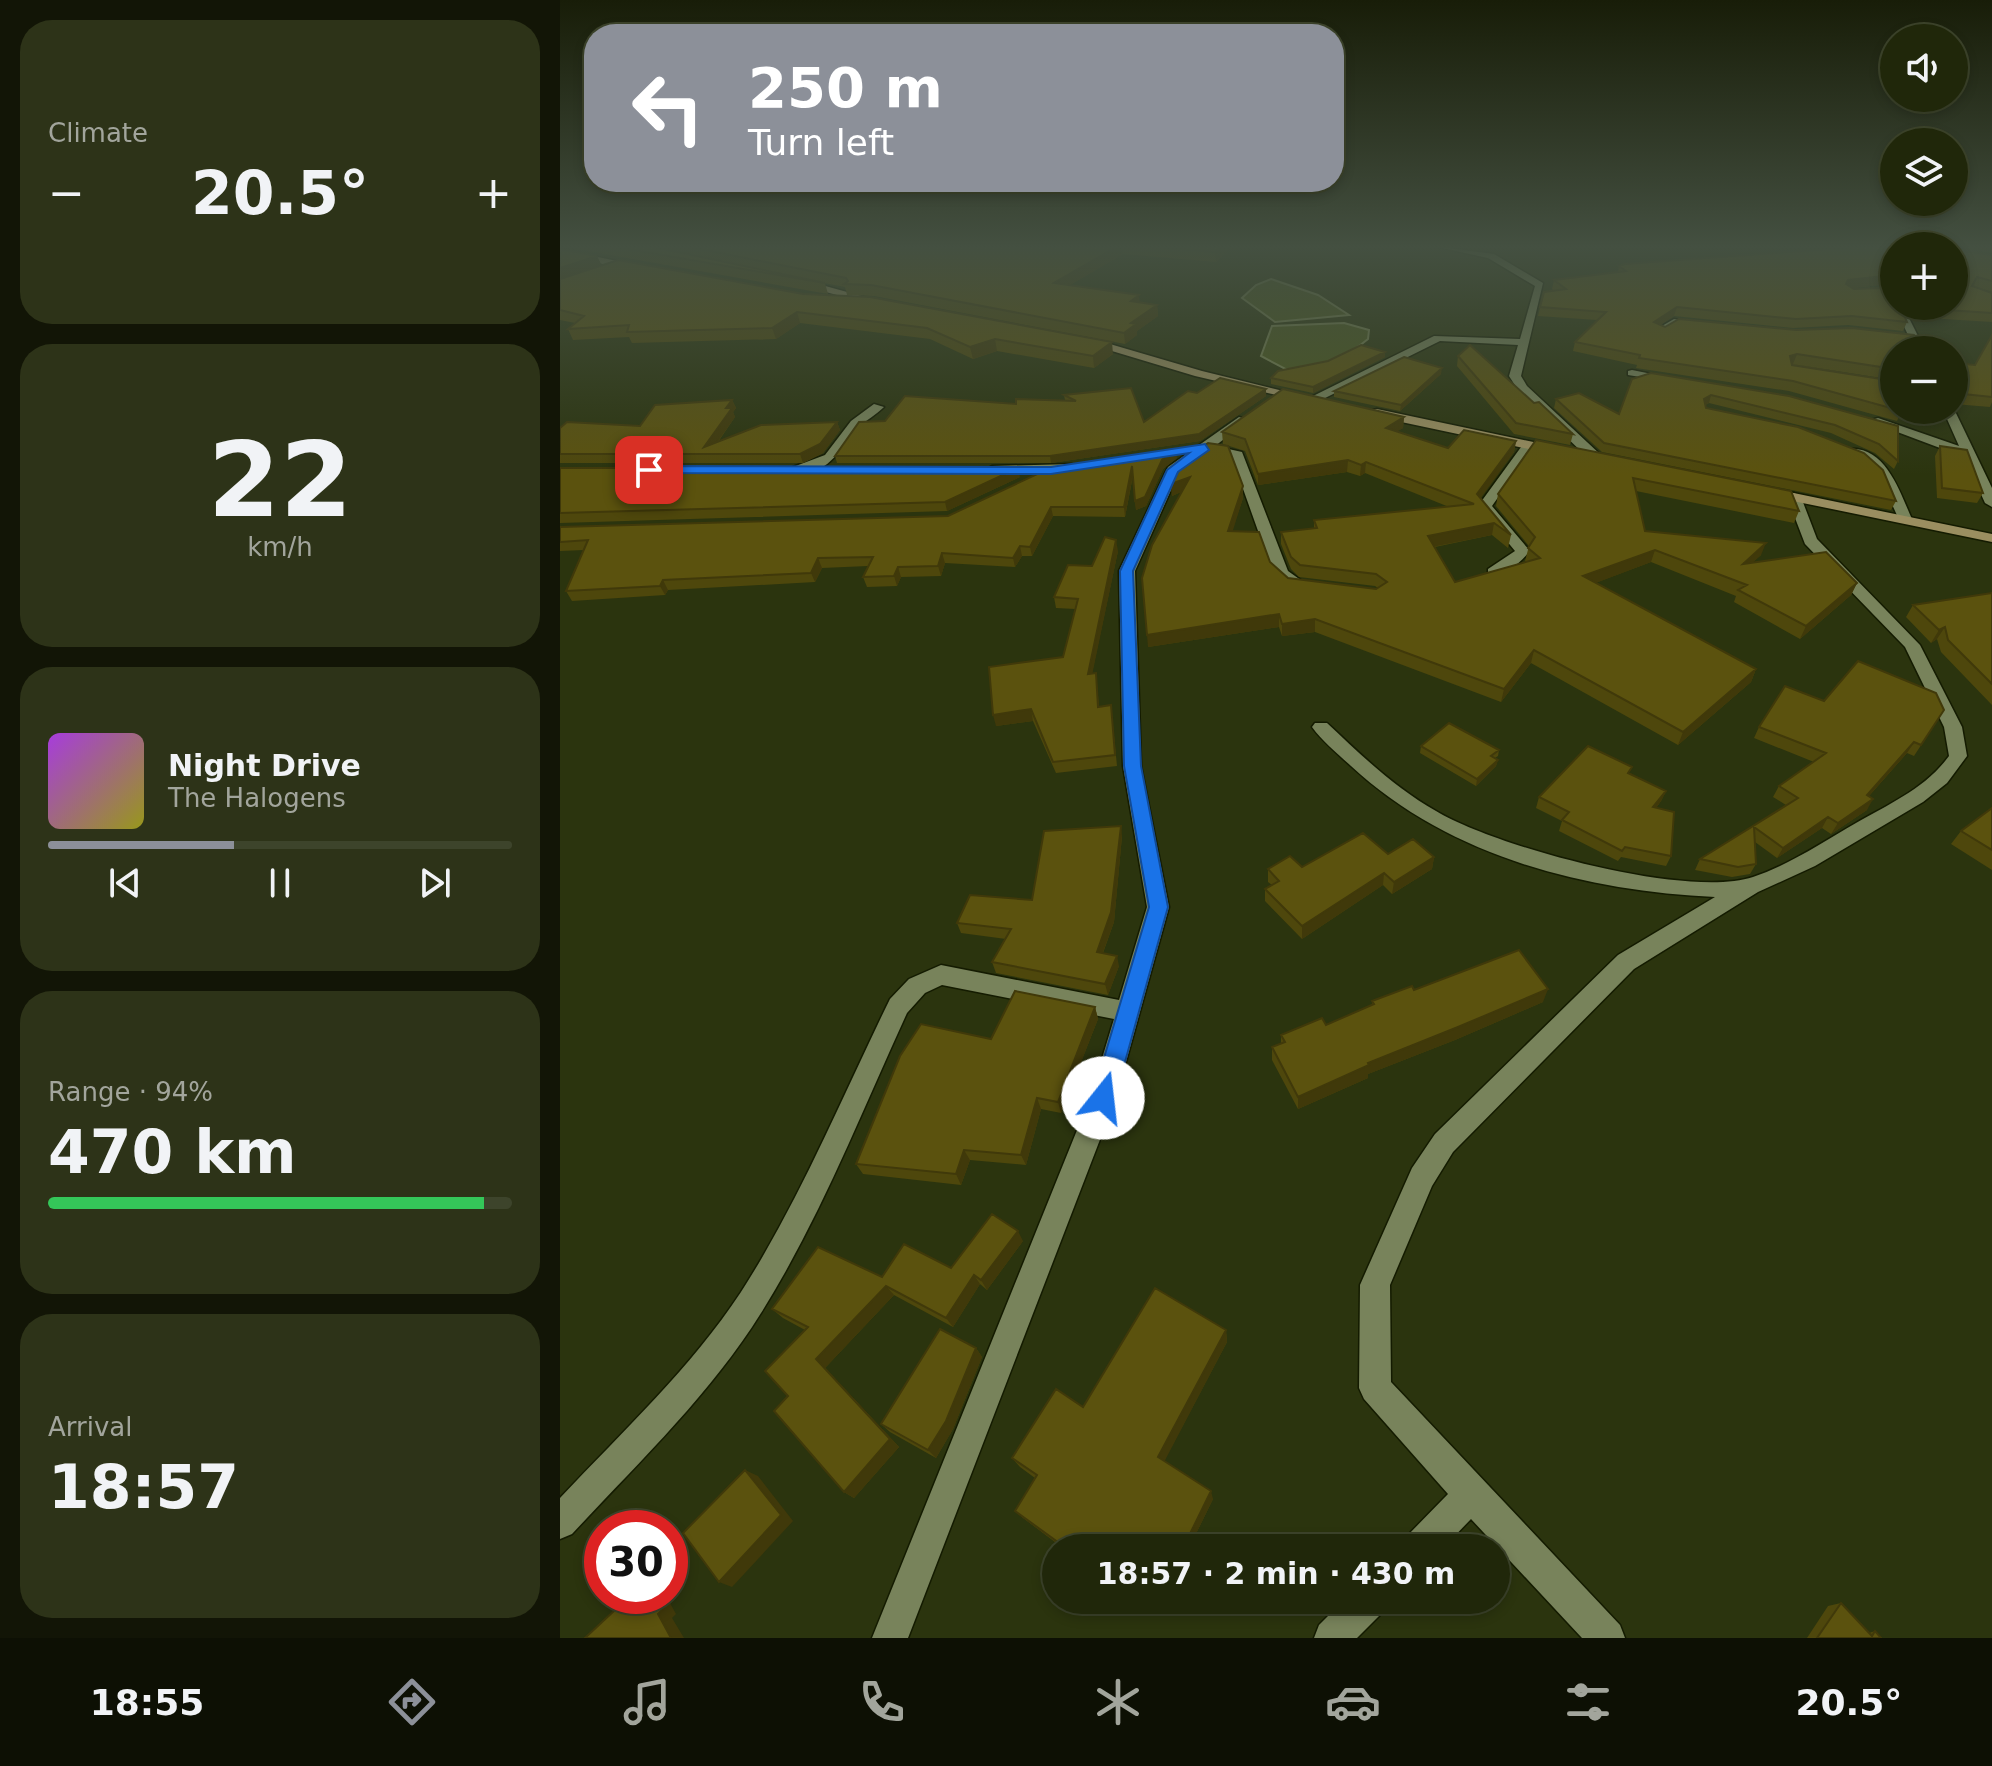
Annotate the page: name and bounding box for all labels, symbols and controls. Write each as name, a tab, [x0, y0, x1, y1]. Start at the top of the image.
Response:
map controls	[1880, 24, 1968, 424]
button: sound	[1880, 24, 1968, 112]
text: 250 m	[748, 55, 943, 120]
icon: left	[616, 56, 720, 160]
text: Climate	[48, 118, 148, 148]
text: Turn left	[748, 122, 894, 163]
button: layers	[1880, 128, 1968, 216]
text: 20.5°	[191, 158, 369, 228]
text: −	[48, 167, 85, 218]
text: +	[475, 167, 512, 218]
button: +	[1880, 232, 1968, 320]
button: −	[1880, 336, 1968, 424]
text: 22	[208, 419, 352, 541]
pin	[615, 436, 683, 504]
icon: arrive	[627, 448, 671, 492]
text: km/h	[247, 532, 313, 562]
text: Night Drive	[168, 748, 361, 783]
text: The Halogens	[168, 783, 346, 813]
icon: previous	[103, 861, 147, 905]
icon: pause	[258, 861, 302, 905]
icon: next	[413, 861, 457, 905]
position arrow	[1061, 1056, 1145, 1140]
text: Range · 94%	[48, 1077, 213, 1107]
text: 470 km	[48, 1117, 297, 1187]
text: Arrival	[48, 1412, 132, 1442]
text: 18:57	[48, 1452, 239, 1522]
speed limit sign: 30	[584, 1510, 688, 1614]
text: 18:57 · 2 min · 430 m	[1097, 1556, 1455, 1591]
icon: directions	[384, 1674, 440, 1730]
icon: music	[619, 1674, 675, 1730]
icon: phone	[854, 1674, 910, 1730]
icon: climate	[1090, 1674, 1146, 1730]
icon: car	[1325, 1674, 1381, 1730]
icon: filters	[1560, 1674, 1616, 1730]
text: 18:55	[90, 1682, 204, 1723]
text: 20.5°	[1795, 1682, 1902, 1723]

